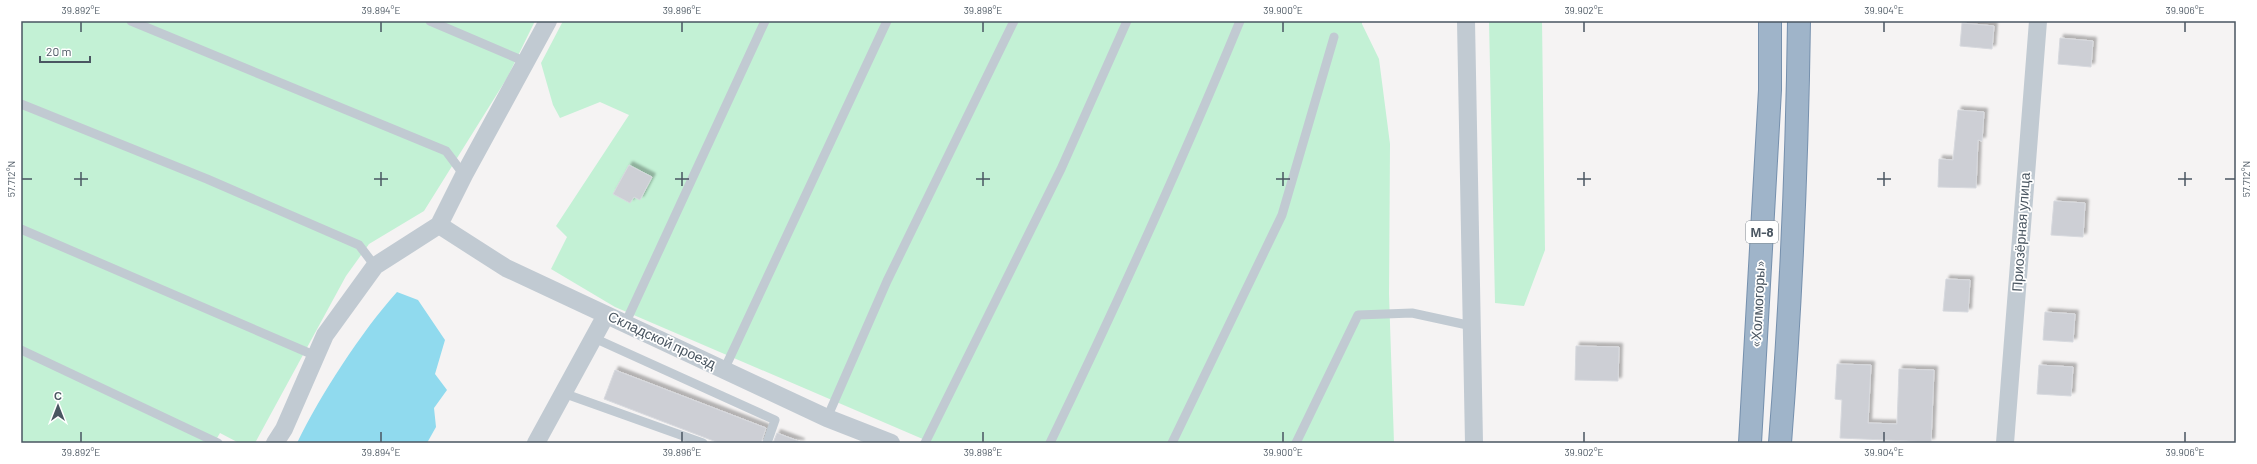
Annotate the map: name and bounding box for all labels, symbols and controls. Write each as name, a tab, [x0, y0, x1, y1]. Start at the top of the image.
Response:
text: 39.892°E	[62, 4, 100, 16]
text: 39.894°E	[362, 4, 400, 16]
text: 39.896°E	[663, 4, 701, 16]
text: 39.898°E	[964, 4, 1002, 16]
text: 39.900°E	[1263, 4, 1303, 16]
text: 39.902°E	[1564, 4, 1604, 16]
text: 39.904°E	[1864, 4, 1904, 16]
text: 39.906°E	[2165, 4, 2205, 16]
scale bar	[40, 38, 90, 64]
text: 20 m	[46, 44, 72, 58]
text: 57.712°N	[5, 161, 17, 197]
text: 57.712°N	[2240, 161, 2252, 197]
street label: Приозёрная улица	[2008, 171, 2033, 292]
road number: М-8	[1746, 221, 1778, 243]
street label: «Холмогоры»	[1747, 260, 1768, 348]
street label: Складской проезд	[606, 307, 719, 372]
north arrow	[38, 386, 78, 426]
text: С	[54, 389, 62, 402]
text: 39.892°E	[62, 446, 100, 458]
text: 39.894°E	[362, 446, 400, 458]
text: 39.896°E	[663, 446, 701, 458]
text: 39.898°E	[964, 446, 1002, 458]
text: 39.900°E	[1263, 446, 1303, 458]
text: 39.902°E	[1564, 446, 1604, 458]
text: 39.904°E	[1864, 446, 1904, 458]
text: 39.906°E	[2165, 446, 2205, 458]

